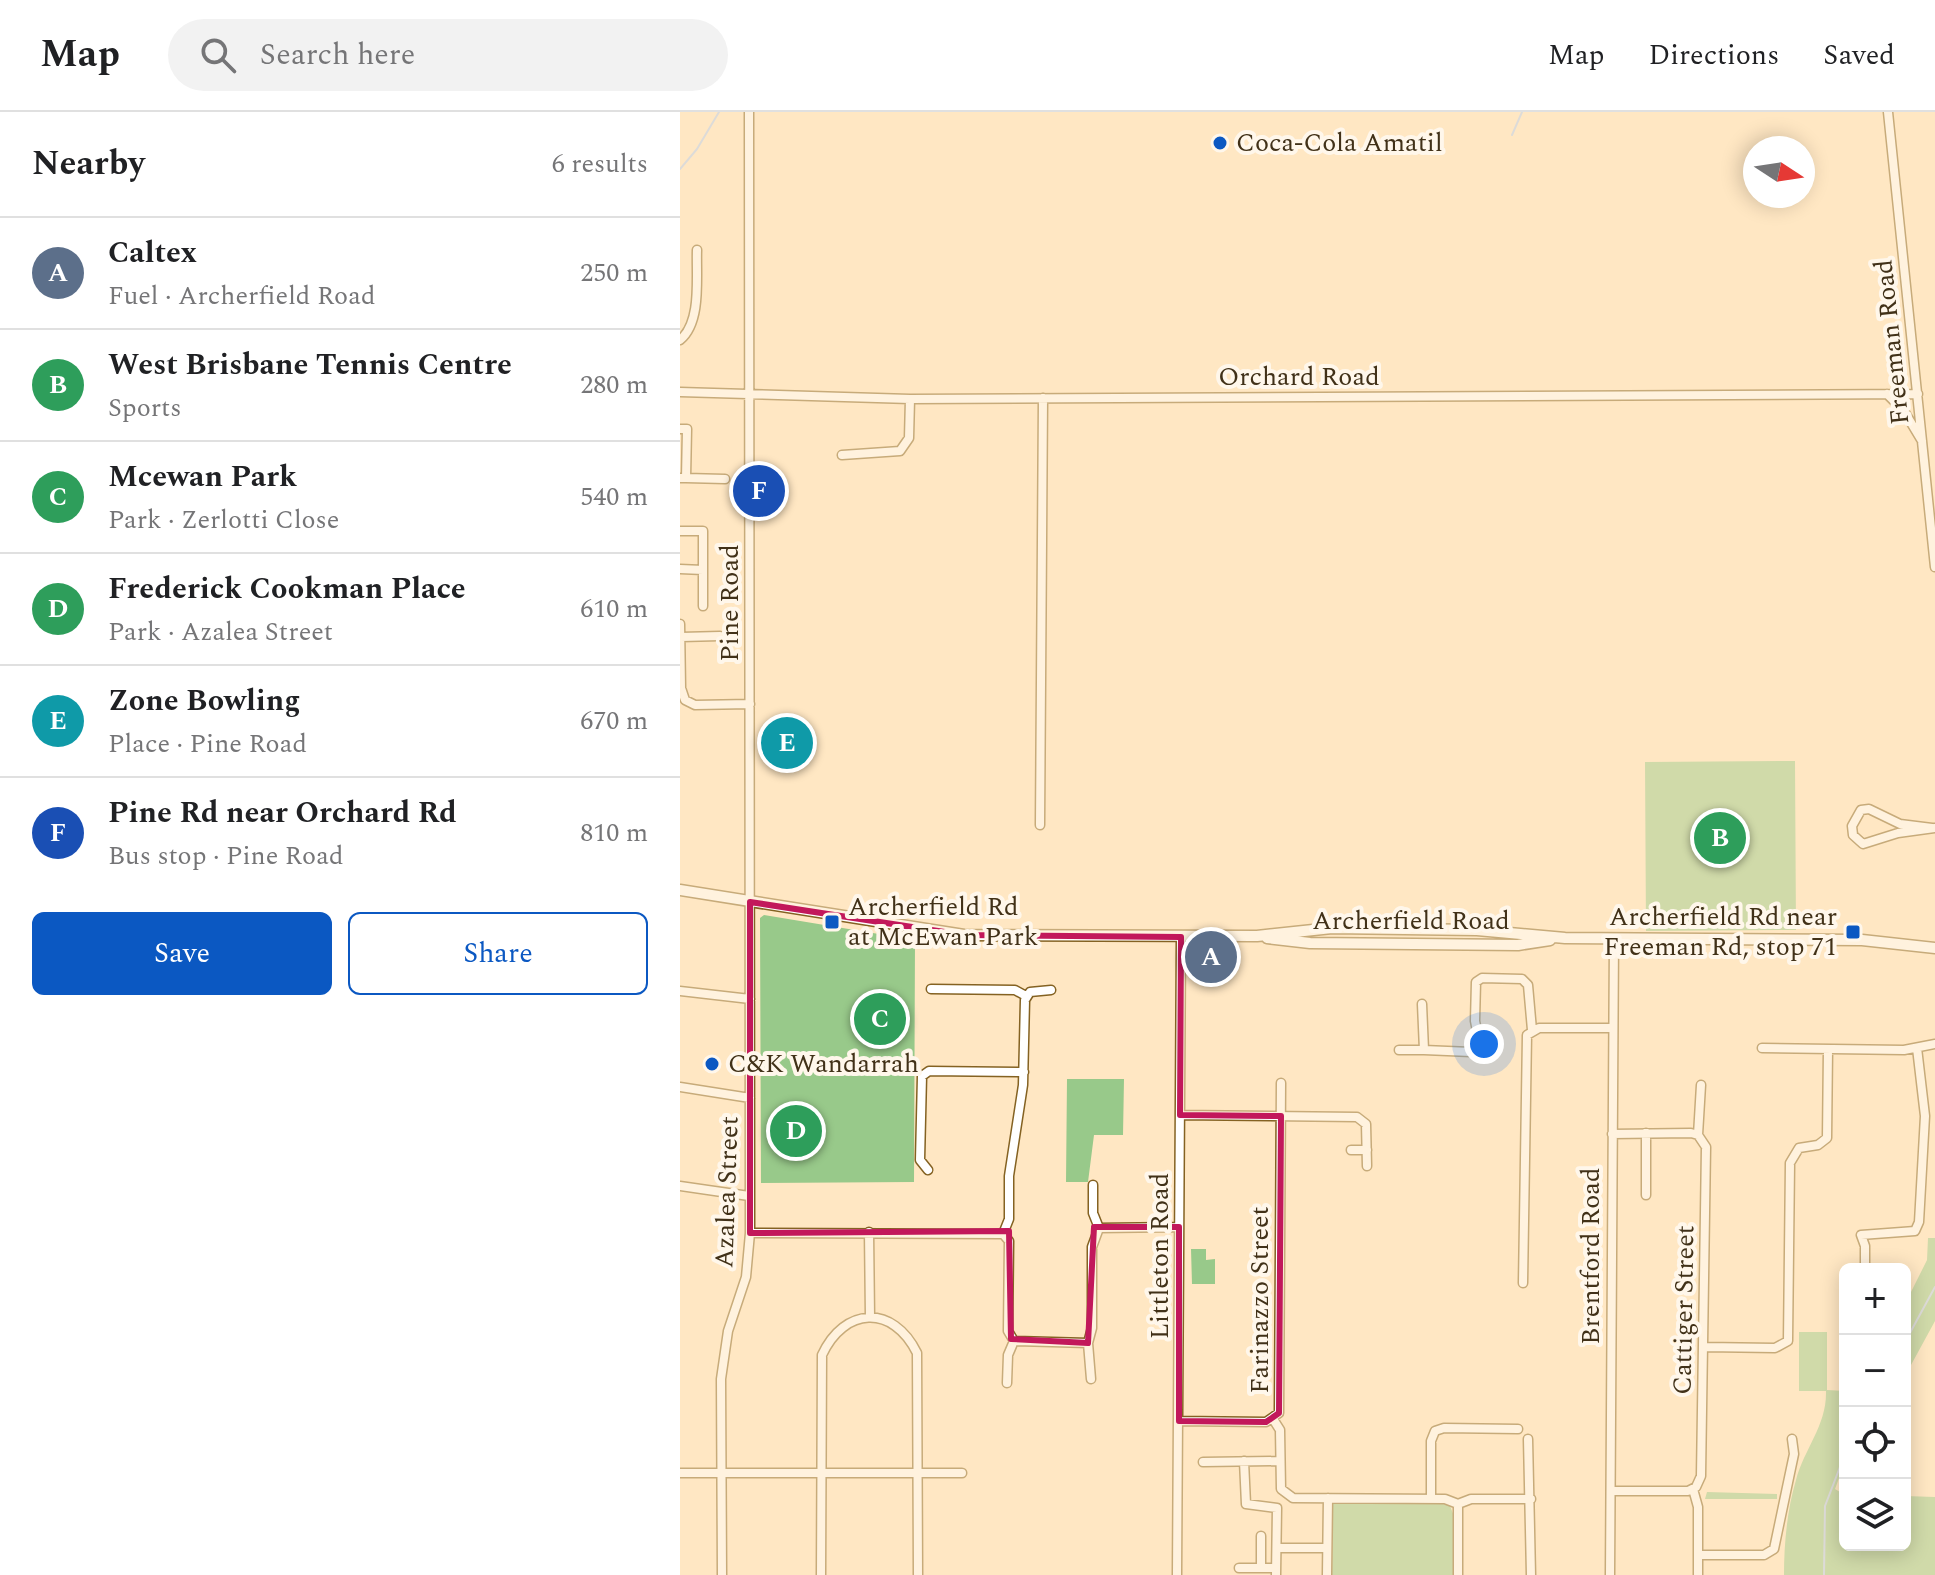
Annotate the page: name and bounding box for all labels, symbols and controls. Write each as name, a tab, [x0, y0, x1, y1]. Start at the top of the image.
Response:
search box	[168, 19, 728, 91]
text: Map	[40, 26, 120, 84]
text: Search here	[260, 32, 415, 78]
icon: search	[196, 33, 240, 77]
text: Map	[1548, 34, 1605, 77]
text: Directions	[1649, 34, 1779, 77]
text: Saved	[1823, 34, 1895, 77]
place label: Coca-Cola Amatil	[1236, 123, 1443, 163]
marker: Coca-Cola Amatil	[1211, 134, 1229, 152]
north arrow	[1743, 136, 1815, 208]
text: Nearby	[32, 138, 145, 190]
text: 6 results	[552, 144, 648, 184]
text: Caltex	[108, 230, 197, 276]
text: A	[48, 253, 68, 293]
text: 250 m	[580, 253, 648, 293]
street label: Freeman Road	[1863, 257, 1921, 427]
text: Fuel · Archerfield Road	[108, 276, 376, 316]
text: West Brisbane Tennis Centre	[108, 342, 512, 388]
street label: Orchard Road	[1218, 357, 1380, 397]
text: B	[49, 365, 67, 405]
text: 280 m	[580, 365, 648, 405]
text: Sports	[108, 388, 181, 428]
text: Mcewan Park	[108, 454, 297, 500]
pin: F	[733, 461, 785, 521]
text: C	[49, 477, 67, 517]
text: 540 m	[580, 477, 648, 517]
text: Park · Zerlotti Close	[108, 500, 339, 540]
street label: Pine Road	[710, 544, 750, 662]
text: Frederick Cookman Place	[108, 566, 466, 612]
text: D	[48, 589, 68, 629]
text: 610 m	[580, 589, 648, 629]
text: Park · Azalea Street	[108, 612, 333, 652]
text: Zone Bowling	[108, 678, 301, 724]
text: E	[49, 701, 67, 741]
text: 670 m	[580, 701, 648, 741]
pin: E	[761, 713, 813, 773]
text: Place · Pine Road	[108, 724, 307, 764]
text: Pine Rd near Orchard Rd	[108, 790, 457, 836]
pin: B	[1694, 808, 1746, 868]
text: F	[50, 813, 66, 853]
text: 810 m	[580, 813, 648, 853]
text: Bus stop · Pine Road	[108, 836, 343, 876]
place label: Archerfield Rd at McEwan Park	[848, 887, 1038, 957]
place label: Archerfield Rd near Freeman Rd, stop 71	[1604, 897, 1837, 967]
street label: Archerfield Road	[1312, 901, 1510, 941]
button: Save	[32, 912, 332, 995]
button: Share	[348, 912, 648, 995]
marker: Archerfield Rd at McEwan Park	[823, 913, 841, 931]
marker: Archerfield Rd near Freeman Rd, stop 71	[1844, 923, 1862, 941]
pin: A	[1185, 927, 1237, 987]
pin: C	[854, 989, 906, 1049]
your location	[1464, 1024, 1504, 1064]
place label: C&K Wandarrah	[728, 1044, 919, 1084]
marker: C&K Wandarrah	[703, 1055, 721, 1073]
pin: D	[770, 1101, 822, 1161]
street label: Azalea Street	[704, 1115, 750, 1269]
street label: Brentford Road	[1571, 1167, 1611, 1345]
street label: Littleton Road	[1140, 1173, 1180, 1339]
street label: Farinazzo Street	[1240, 1206, 1280, 1394]
street label: Cattiger Street	[1663, 1225, 1705, 1395]
map controls	[1839, 1263, 1911, 1551]
button: +	[1839, 1263, 1911, 1335]
button: −	[1839, 1335, 1911, 1407]
button: locate	[1839, 1407, 1911, 1479]
button: layers	[1839, 1479, 1911, 1551]

